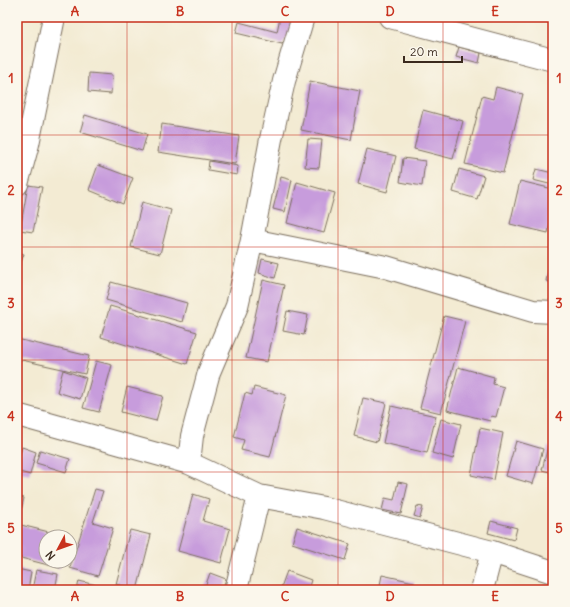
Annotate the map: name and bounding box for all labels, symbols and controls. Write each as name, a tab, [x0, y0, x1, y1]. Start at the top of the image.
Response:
text: A	[71, 3, 80, 20]
text: B	[176, 3, 185, 20]
text: C	[281, 3, 290, 20]
text: D	[385, 3, 395, 20]
text: E	[491, 3, 499, 20]
scale bar	[404, 38, 462, 64]
text: 20 m	[410, 44, 438, 59]
text: 1	[8, 70, 14, 87]
text: 1	[556, 70, 562, 87]
text: 2	[7, 182, 15, 199]
text: 2	[555, 182, 563, 199]
text: 3	[7, 295, 15, 312]
text: 3	[555, 295, 563, 312]
text: 4	[7, 408, 15, 425]
text: 4	[555, 408, 563, 425]
text: 5	[7, 520, 15, 537]
text: 5	[555, 520, 563, 537]
north arrow	[38, 529, 78, 569]
text: N	[43, 548, 58, 563]
text: A	[71, 588, 80, 605]
text: B	[176, 588, 185, 605]
text: C	[281, 588, 290, 605]
text: D	[385, 588, 395, 605]
text: E	[491, 588, 499, 605]

